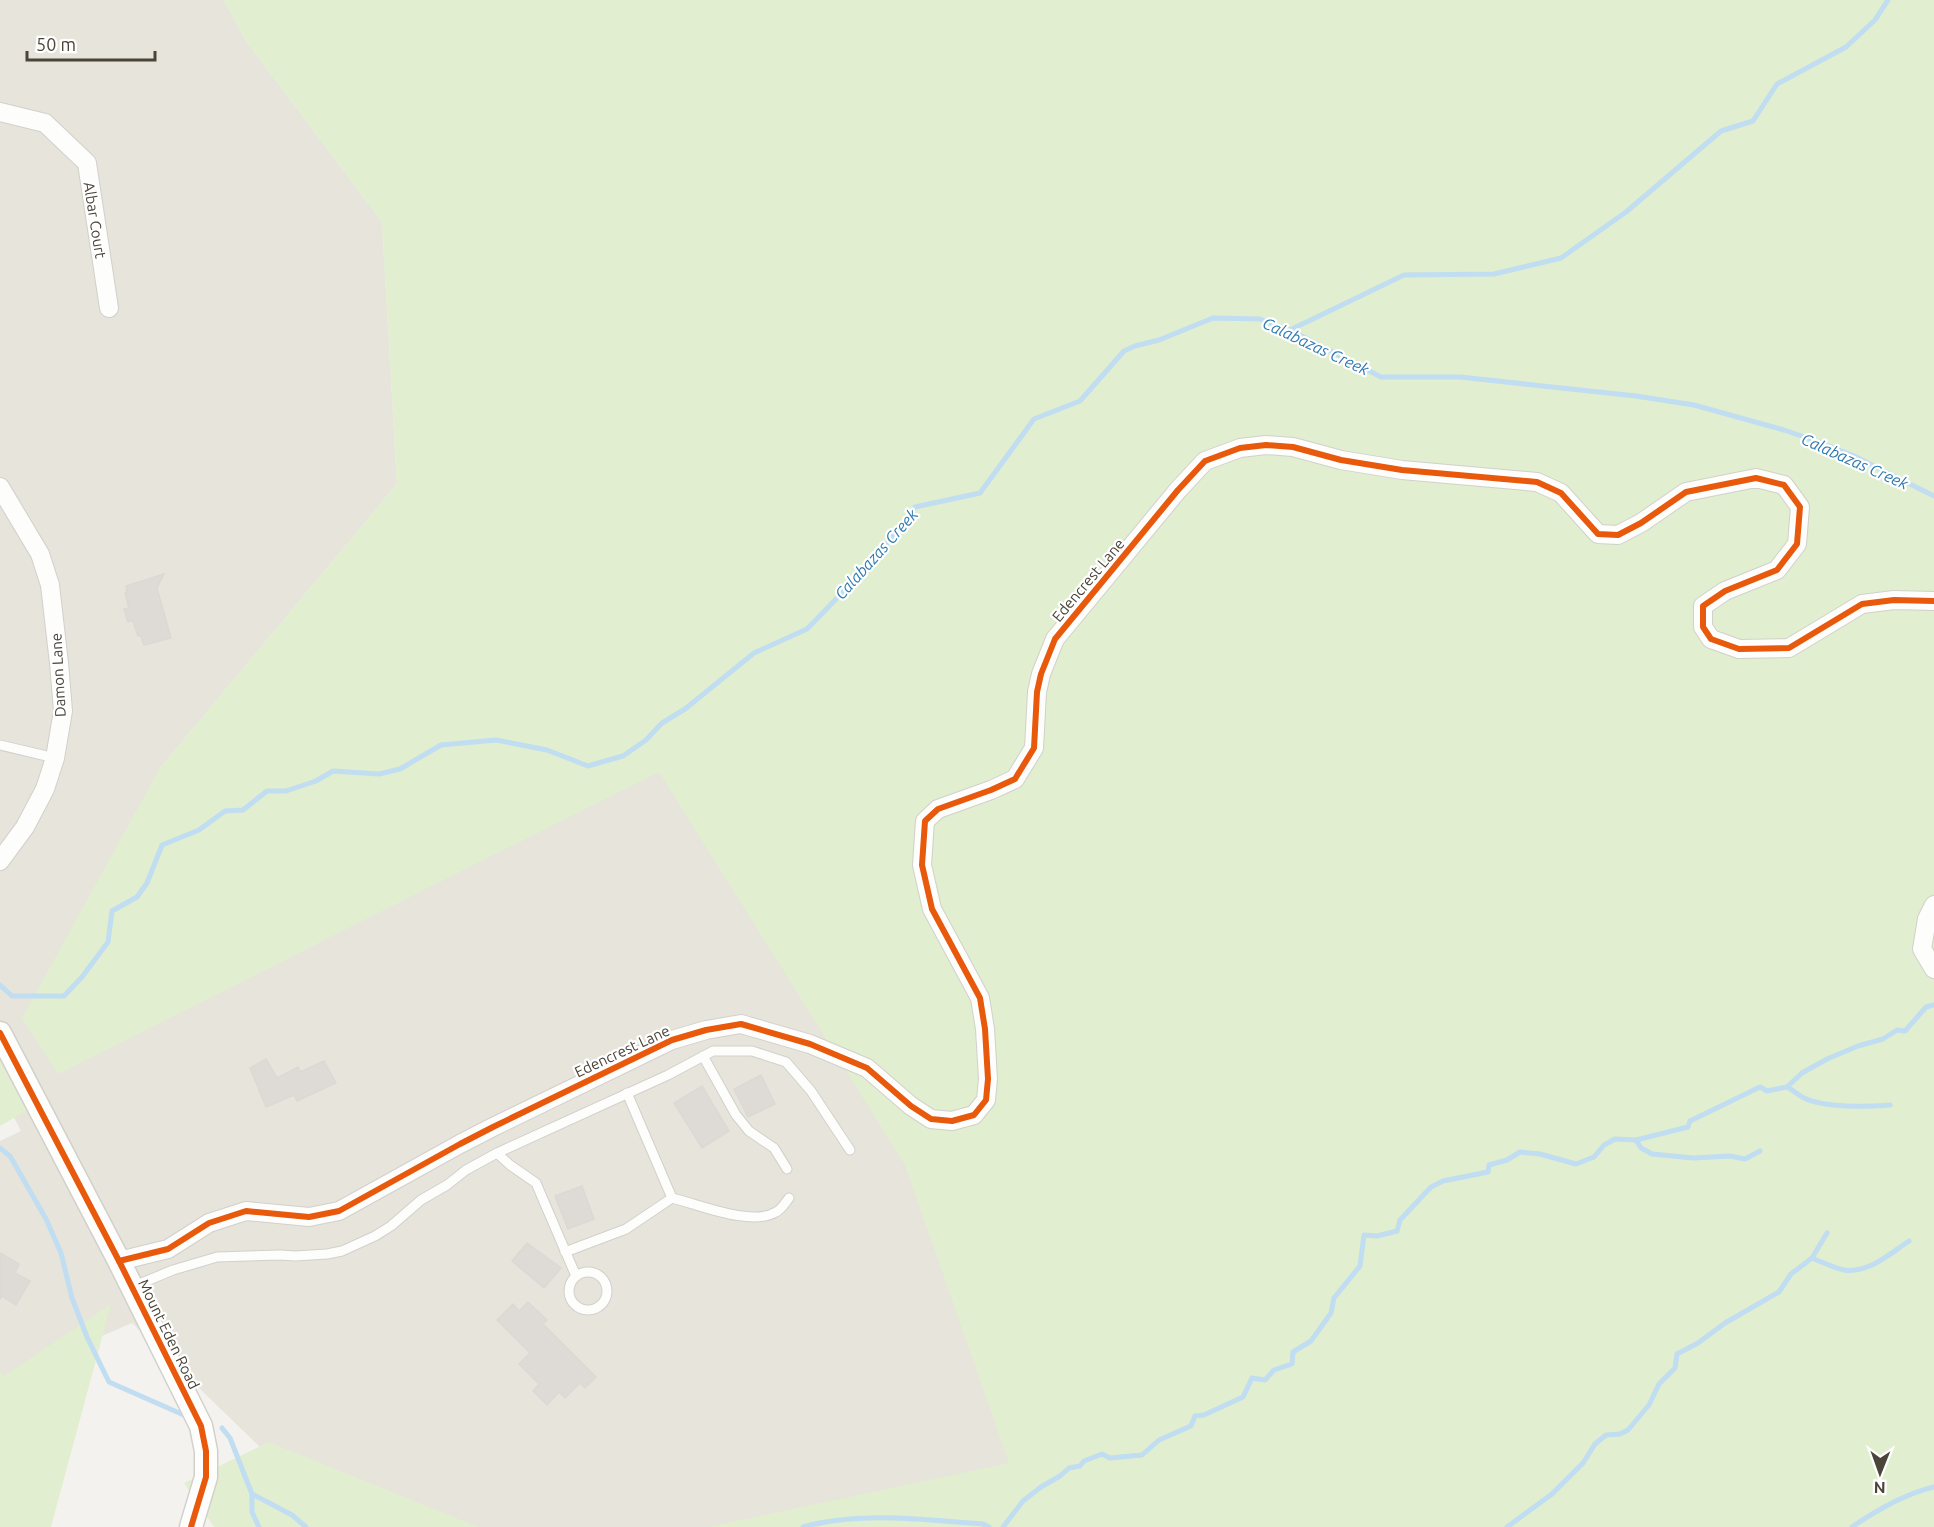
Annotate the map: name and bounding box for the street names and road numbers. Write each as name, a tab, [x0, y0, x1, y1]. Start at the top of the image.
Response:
street label: Albar Court	[81, 180, 109, 260]
street label: Edencrest Lane	[1048, 535, 1128, 625]
street label: Damon Lane	[47, 632, 69, 718]
street label: Edencrest Lane	[572, 1022, 672, 1080]
street label: Mount Eden Road	[135, 1276, 203, 1392]

